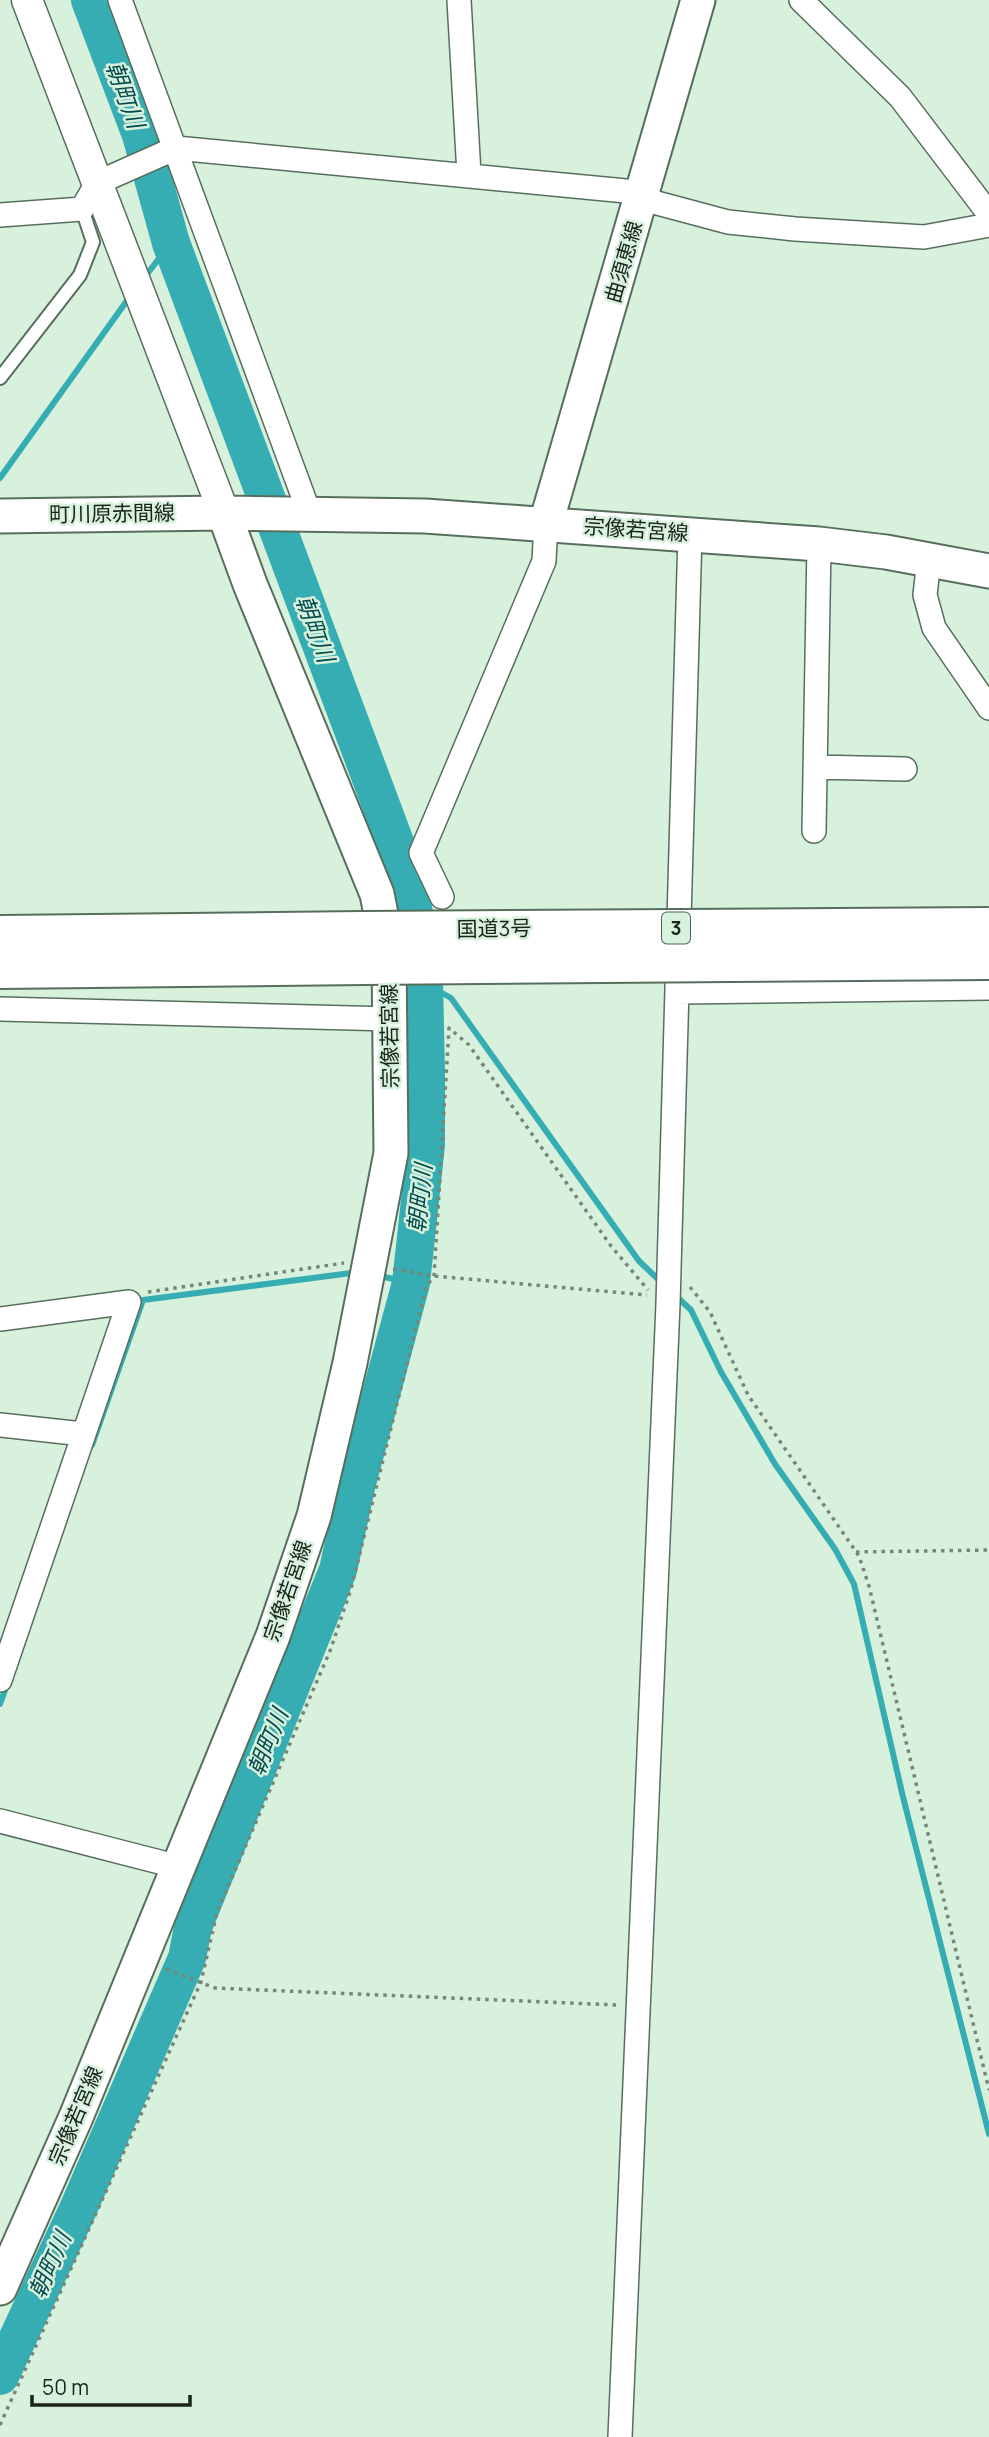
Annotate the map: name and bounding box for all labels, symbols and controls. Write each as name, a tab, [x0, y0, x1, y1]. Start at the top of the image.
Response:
water label: 朝町川	[99, 57, 154, 135]
street label: 曲須恵線	[598, 217, 648, 306]
street label: 町川原赤間線	[49, 498, 175, 528]
street label: 宗像若宮線	[583, 511, 689, 547]
water label: 朝町川	[289, 591, 344, 669]
road number: 3	[662, 912, 690, 944]
street label: 国道3号	[456, 913, 532, 943]
street label: 宗像若宮線	[374, 983, 404, 1089]
water label: 朝町川	[399, 1159, 439, 1234]
street label: 宗像若宮線	[257, 1536, 317, 1645]
water label: 朝町川	[239, 1701, 296, 1780]
street label: 宗像若宮線	[42, 2062, 108, 2169]
water label: 朝町川	[20, 2224, 79, 2303]
scale bar	[32, 2364, 189, 2408]
text: 50 m	[42, 2373, 89, 2401]

